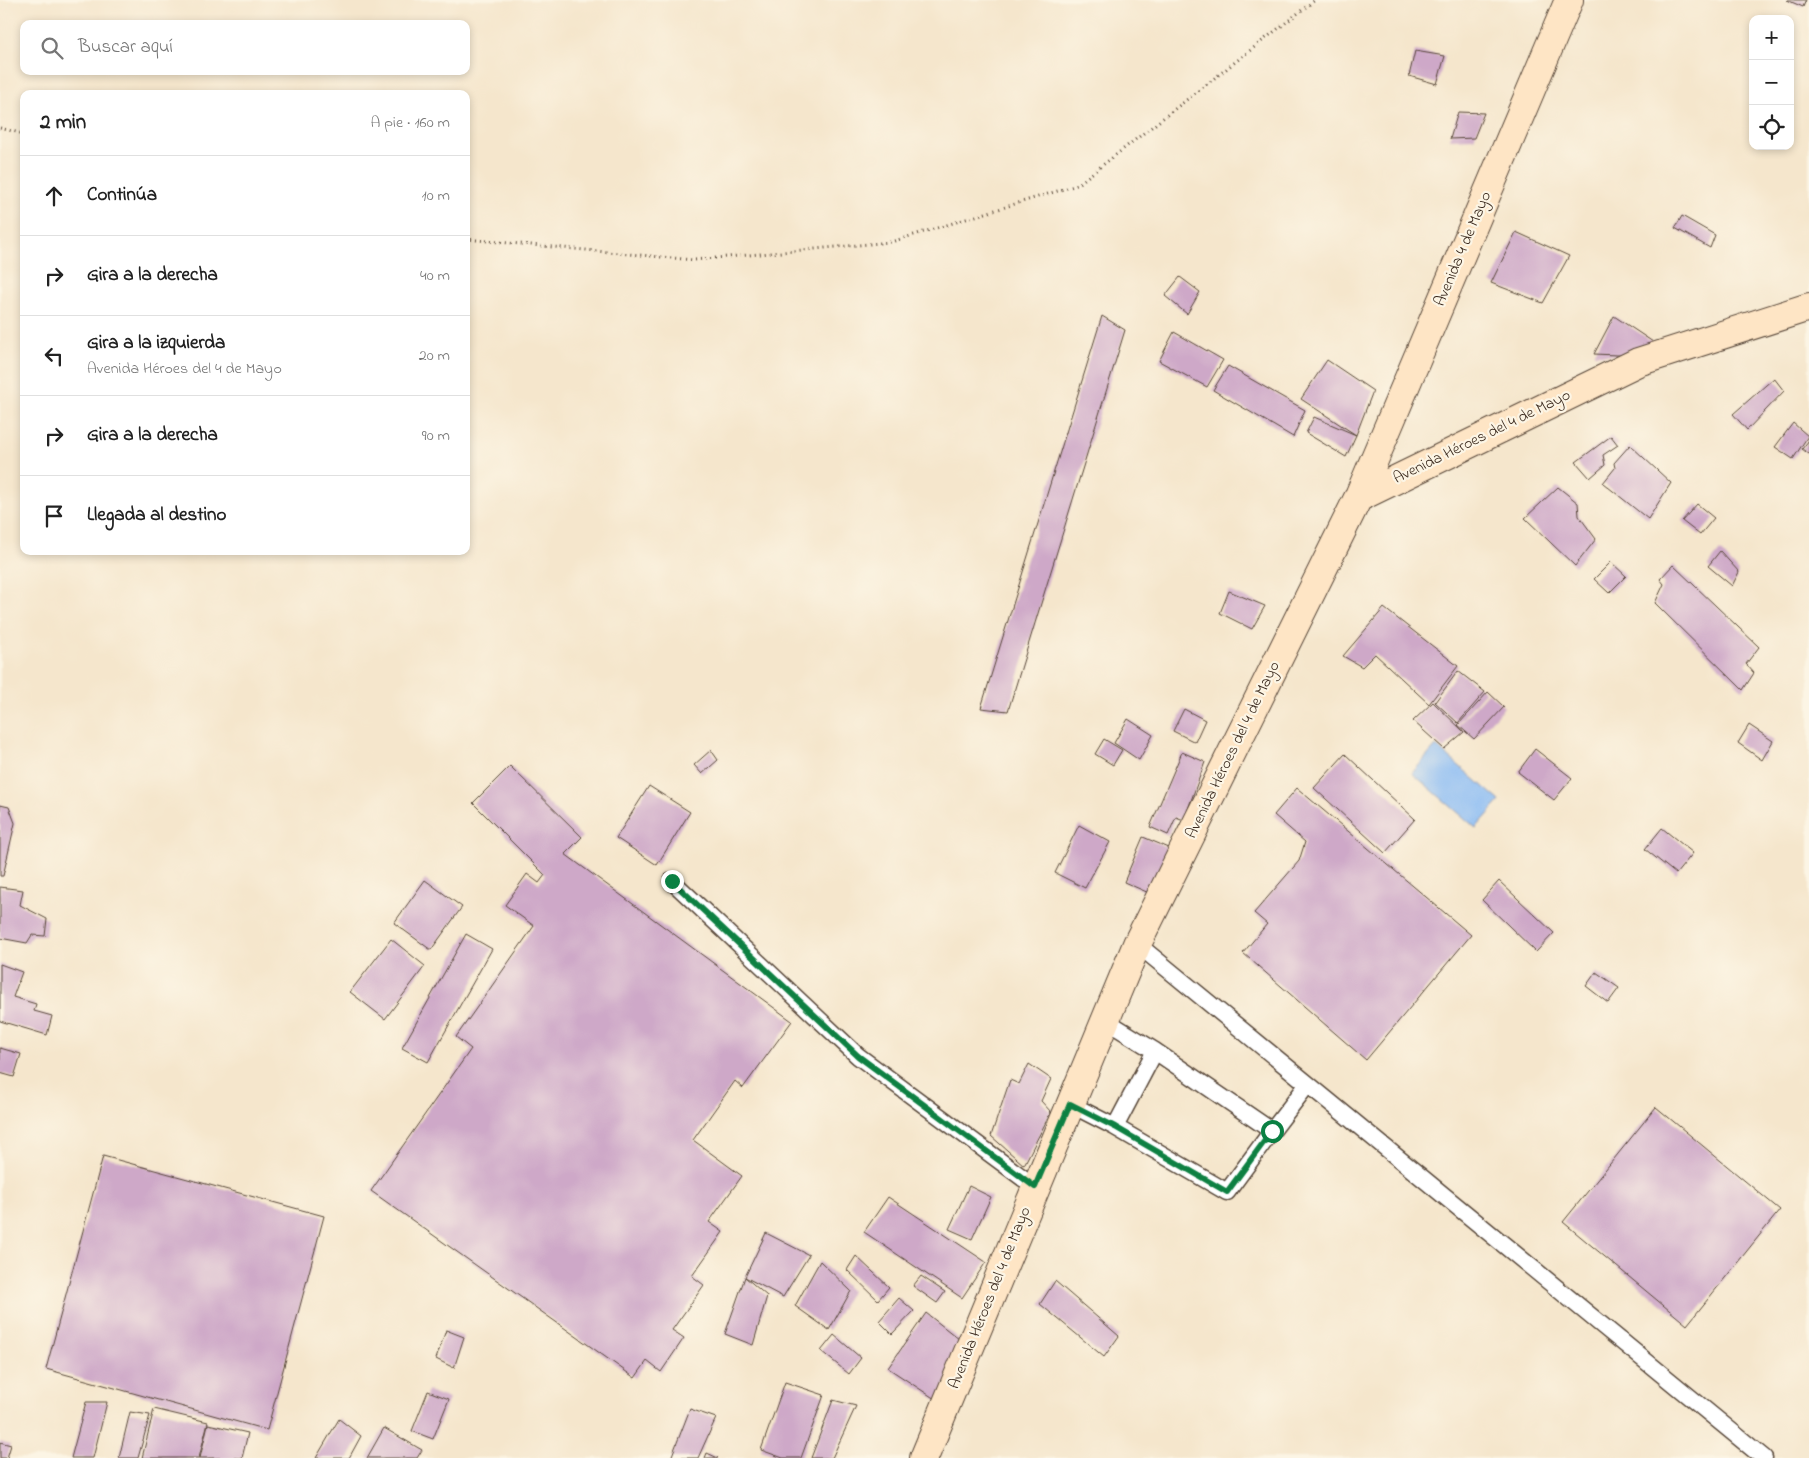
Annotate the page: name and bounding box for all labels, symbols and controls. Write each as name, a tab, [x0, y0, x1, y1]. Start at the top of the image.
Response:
map controls	[1749, 15, 1794, 150]
button: +	[1749, 15, 1794, 60]
search box	[20, 20, 470, 75]
icon: search	[38, 34, 66, 62]
text: Buscar aquí	[78, 34, 173, 61]
button: −	[1749, 60, 1794, 105]
button: locate	[1749, 105, 1794, 150]
text: 2 min	[40, 108, 86, 138]
text: A pie · 160 m	[371, 111, 450, 135]
icon: ahead	[40, 182, 68, 210]
text: Continúa	[87, 182, 157, 209]
text: 10 m	[422, 184, 450, 208]
street label: Avenida 4 de Mayo	[1428, 188, 1498, 310]
icon: right	[40, 262, 68, 290]
text: Gira a la derecha	[87, 262, 218, 289]
text: 40 m	[420, 264, 450, 288]
text: Gira a la izquierda	[87, 330, 225, 357]
icon: left	[40, 342, 68, 370]
text: 20 m	[419, 344, 450, 368]
text: Avenida Héroes del 4 de Mayo	[87, 357, 282, 381]
street label: Avenida Héroes del 4 de Mayo	[1389, 384, 1575, 490]
icon: right	[40, 422, 68, 450]
text: Gira a la derecha	[87, 422, 218, 449]
text: 90 m	[422, 424, 450, 448]
icon: arrive	[40, 502, 68, 530]
text: Llegada al destino	[87, 502, 226, 529]
street label: Avenida Héroes del 4 de Mayo	[1180, 657, 1286, 843]
route end	[661, 870, 684, 893]
route start	[1261, 1120, 1284, 1143]
street label: Avenida Héroes del 4 de Mayo	[942, 1203, 1038, 1393]

